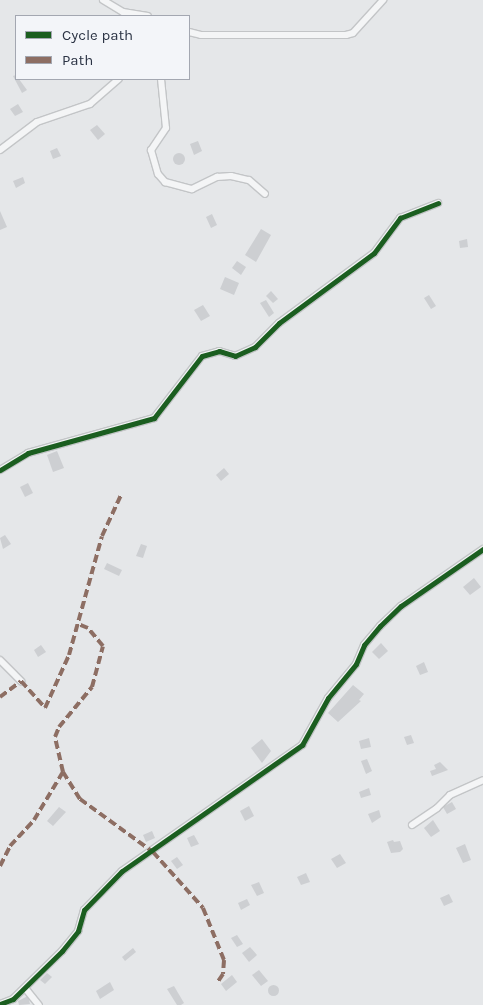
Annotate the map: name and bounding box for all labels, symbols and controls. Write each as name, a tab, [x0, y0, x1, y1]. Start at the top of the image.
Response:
legend	[15, 15, 190, 80]
text: Cycle path	[62, 26, 133, 44]
text: Path	[62, 51, 93, 69]

